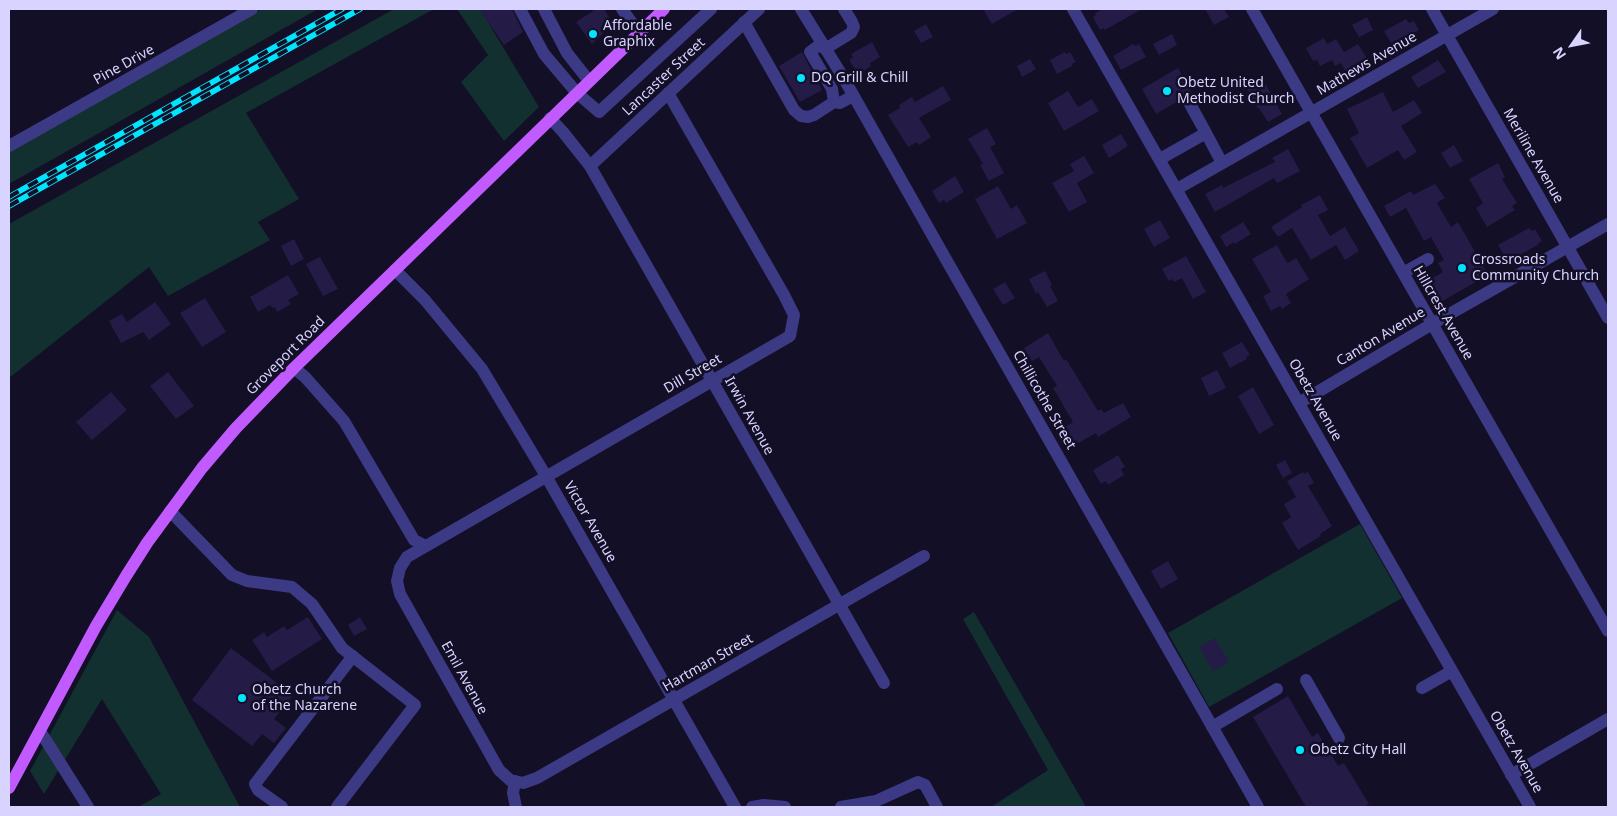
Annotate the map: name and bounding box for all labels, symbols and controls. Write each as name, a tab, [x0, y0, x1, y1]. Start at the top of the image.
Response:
place label: Affordable Graphix	[603, 18, 672, 50]
north arrow	[1547, 20, 1597, 70]
marker: Affordable Graphix	[587, 28, 599, 40]
street label: Mathews Avenue	[1314, 29, 1420, 99]
street label: Lancaster Street	[619, 35, 709, 119]
street label: Pine Drive	[91, 41, 157, 89]
text: N	[1548, 43, 1570, 63]
place label: DQ Grill & Chill	[811, 70, 908, 86]
marker: DQ Grill & Chill	[795, 72, 807, 84]
place label: Obetz United Methodist Church	[1177, 75, 1294, 108]
marker: Obetz United Methodist Church	[1161, 85, 1173, 97]
street label: Meriline Avenue	[1499, 106, 1567, 206]
place label: Crossroads Community Church	[1472, 252, 1599, 284]
marker: Crossroads Community Church	[1456, 262, 1468, 274]
street label: Hillcrest Avenue	[1409, 263, 1477, 363]
street label: Canton Avenue	[1334, 304, 1428, 370]
street label: Groveport Road	[243, 313, 329, 399]
street label: Chillicothe Street	[1009, 348, 1079, 452]
street label: Dill Street	[661, 351, 725, 397]
street label: Obetz Avenue	[1285, 356, 1345, 444]
street label: Irwin Avenue	[721, 374, 777, 458]
street label: Victor Avenue	[560, 478, 620, 566]
street label: Hartman Street	[660, 630, 756, 696]
street label: Emil Avenue	[437, 639, 491, 717]
place label: Obetz Church of the Nazarene	[252, 682, 357, 714]
marker: Obetz Church of the Nazarene	[236, 692, 248, 704]
street label: Obetz Avenue	[1486, 708, 1546, 796]
place label: Obetz City Hall	[1310, 742, 1406, 758]
marker: Obetz City Hall	[1294, 744, 1306, 756]

